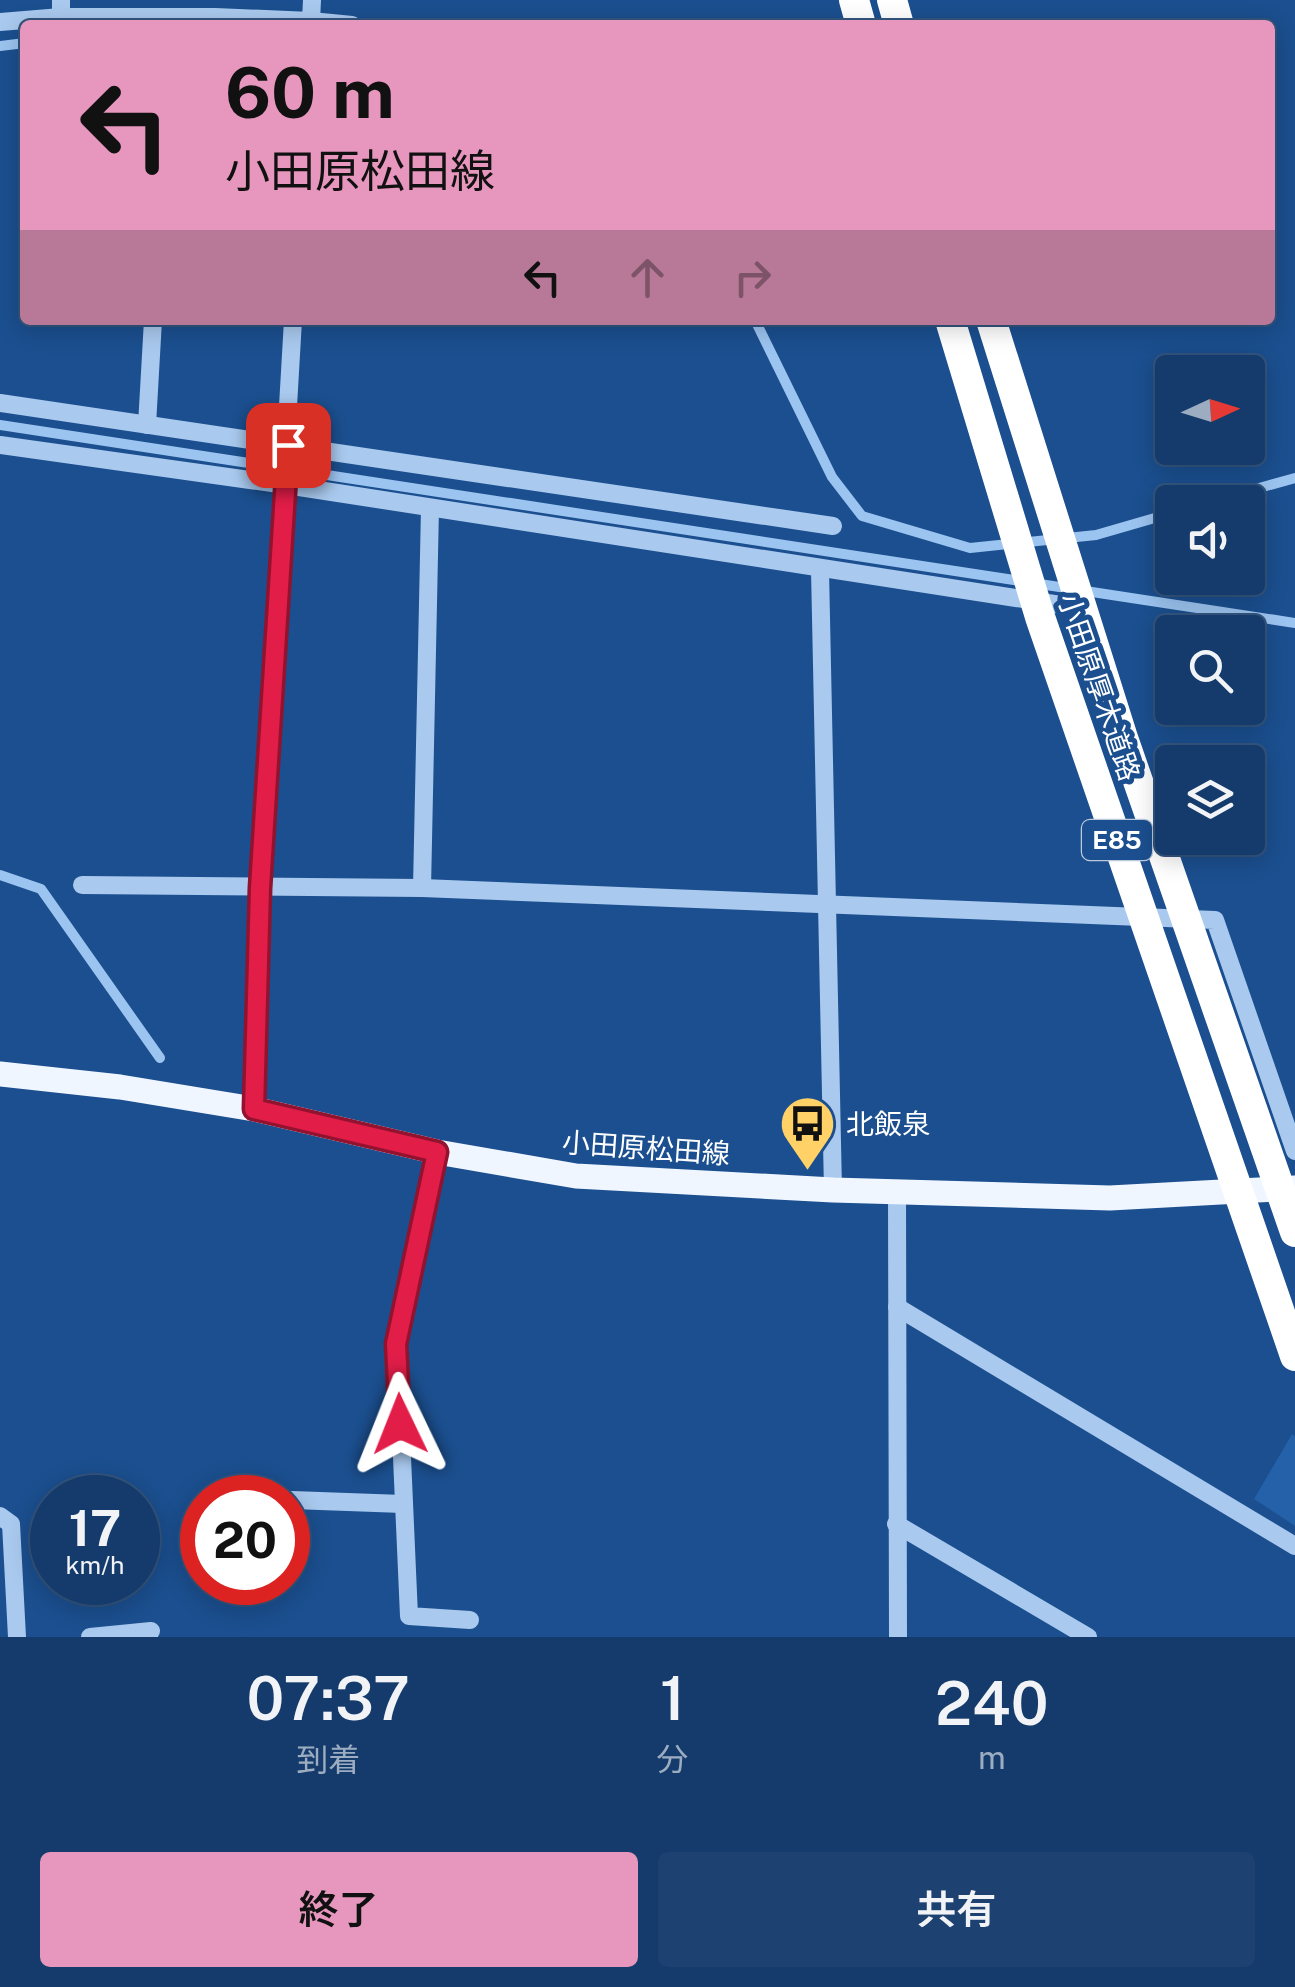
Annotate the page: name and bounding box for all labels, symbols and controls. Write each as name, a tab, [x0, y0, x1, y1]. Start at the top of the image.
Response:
text: 60 m	[225, 51, 395, 134]
icon: left	[60, 60, 190, 190]
text: 小田原松田線	[225, 144, 495, 197]
icon: left	[515, 250, 570, 305]
icon: ahead	[620, 250, 675, 305]
icon: right	[725, 250, 780, 305]
north arrow	[1155, 355, 1265, 465]
map controls	[1155, 355, 1265, 855]
pin	[246, 403, 331, 488]
icon: arrive	[261, 418, 316, 473]
button: sound	[1155, 485, 1265, 595]
street label: 小田原厚木道路	[1052, 589, 1147, 785]
button: search	[1155, 615, 1265, 725]
button: layers	[1155, 745, 1265, 855]
road number: E85	[1082, 820, 1152, 860]
bus stop icon: 北飯泉	[777, 1094, 837, 1173]
place label: 北飯泉	[846, 1107, 930, 1140]
street label: 小田原松田線	[561, 1125, 731, 1170]
position arrow	[348, 1372, 452, 1476]
speed limit sign: 20	[180, 1475, 310, 1605]
text: 17	[69, 1498, 121, 1557]
text: km/h	[66, 1550, 124, 1580]
text: 07:37	[247, 1663, 410, 1734]
text: 1	[660, 1663, 685, 1734]
text: 240	[935, 1668, 1048, 1739]
text: m	[978, 1739, 1006, 1776]
text: 到着	[296, 1741, 360, 1778]
text: 分	[656, 1741, 688, 1778]
button: 終了	[40, 1852, 638, 1967]
button: 共有	[658, 1852, 1255, 1967]

